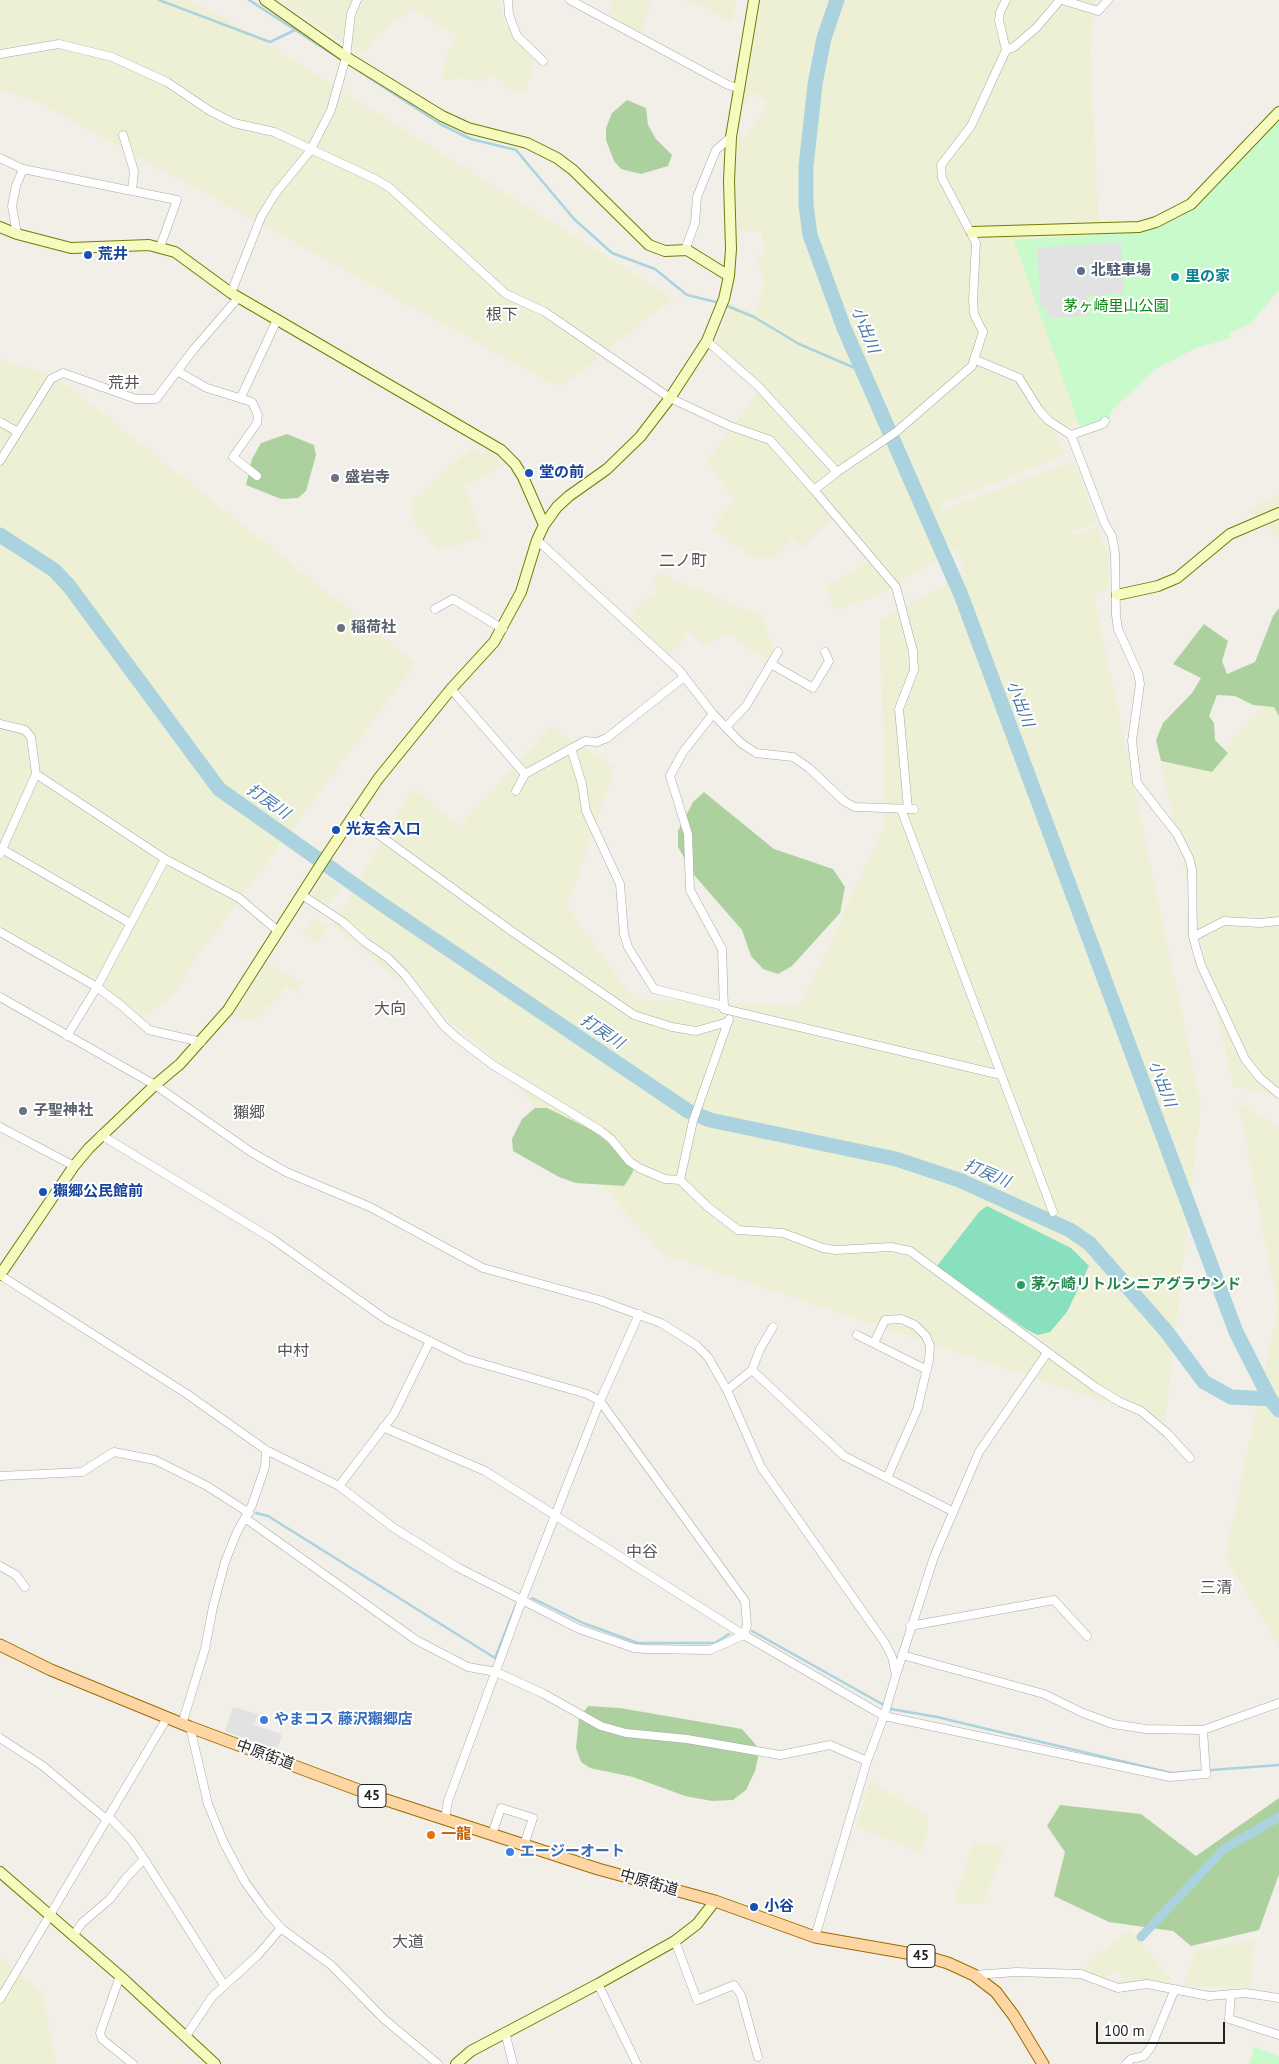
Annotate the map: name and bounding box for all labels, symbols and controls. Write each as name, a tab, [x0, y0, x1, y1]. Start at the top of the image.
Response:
place label: 荒井	[98, 246, 128, 264]
marker: 荒井	[82, 249, 94, 261]
place label: 北駐車場	[1091, 262, 1151, 280]
marker: 北駐車場	[1075, 265, 1087, 277]
place label: 里の家	[1185, 268, 1230, 286]
marker: 里の家	[1169, 271, 1181, 283]
park label: 茅ヶ崎里山公園	[1064, 298, 1168, 316]
water label: 小出川	[847, 304, 883, 356]
district label: 根下	[486, 305, 518, 325]
district label: 荒井	[108, 373, 140, 393]
place label: 堂の前	[539, 464, 584, 482]
marker: 堂の前	[523, 467, 535, 479]
place label: 盛岩寺	[345, 469, 390, 487]
marker: 盛岩寺	[329, 472, 341, 484]
district label: 二ノ町	[659, 551, 707, 571]
place label: 稲荷社	[351, 619, 396, 637]
marker: 稲荷社	[335, 622, 347, 634]
water label: 小出川	[1002, 678, 1038, 730]
water label: 打戻川	[243, 780, 293, 824]
place label: 光友会入口	[346, 821, 421, 839]
marker: 光友会入口	[330, 824, 342, 836]
district label: 大向	[374, 999, 406, 1019]
water label: 打戻川	[577, 1011, 627, 1053]
water label: 小出川	[1144, 1058, 1180, 1110]
place label: 子聖神社	[33, 1102, 93, 1120]
district label: 獺郷	[233, 1103, 265, 1123]
marker: 子聖神社	[17, 1105, 29, 1117]
water label: 打戻川	[961, 1156, 1013, 1192]
place label: 獺郷公民館前	[53, 1183, 143, 1201]
marker: 獺郷公民館前	[37, 1186, 49, 1198]
place label: 茅ヶ崎リトルシニアグラウンド	[1031, 1276, 1241, 1294]
marker: 茅ヶ崎リトルシニアグラウンド	[1015, 1279, 1027, 1291]
district label: 中村	[277, 1341, 309, 1361]
district label: 中谷	[626, 1542, 658, 1562]
district label: 三清	[1200, 1578, 1232, 1598]
place label: やまコス 藤沢獺郷店	[274, 1711, 413, 1729]
marker: やまコス 藤沢獺郷店	[258, 1714, 270, 1726]
street label: 中原街道	[234, 1736, 296, 1774]
road number: 45	[358, 1784, 386, 1808]
place label: 一龍	[441, 1826, 471, 1844]
marker: 一龍	[425, 1829, 437, 1841]
place label: エージーオート	[520, 1843, 625, 1861]
marker: エージーオート	[504, 1846, 516, 1858]
street label: 中原街道	[618, 1866, 680, 1900]
place label: 小谷	[764, 1898, 794, 1916]
marker: 小谷	[748, 1901, 760, 1913]
district label: 大道	[392, 1932, 424, 1952]
road number: 45	[907, 1944, 935, 1968]
scale bar	[1099, 2012, 1228, 2044]
text: 100 m	[1104, 2021, 1145, 2040]

